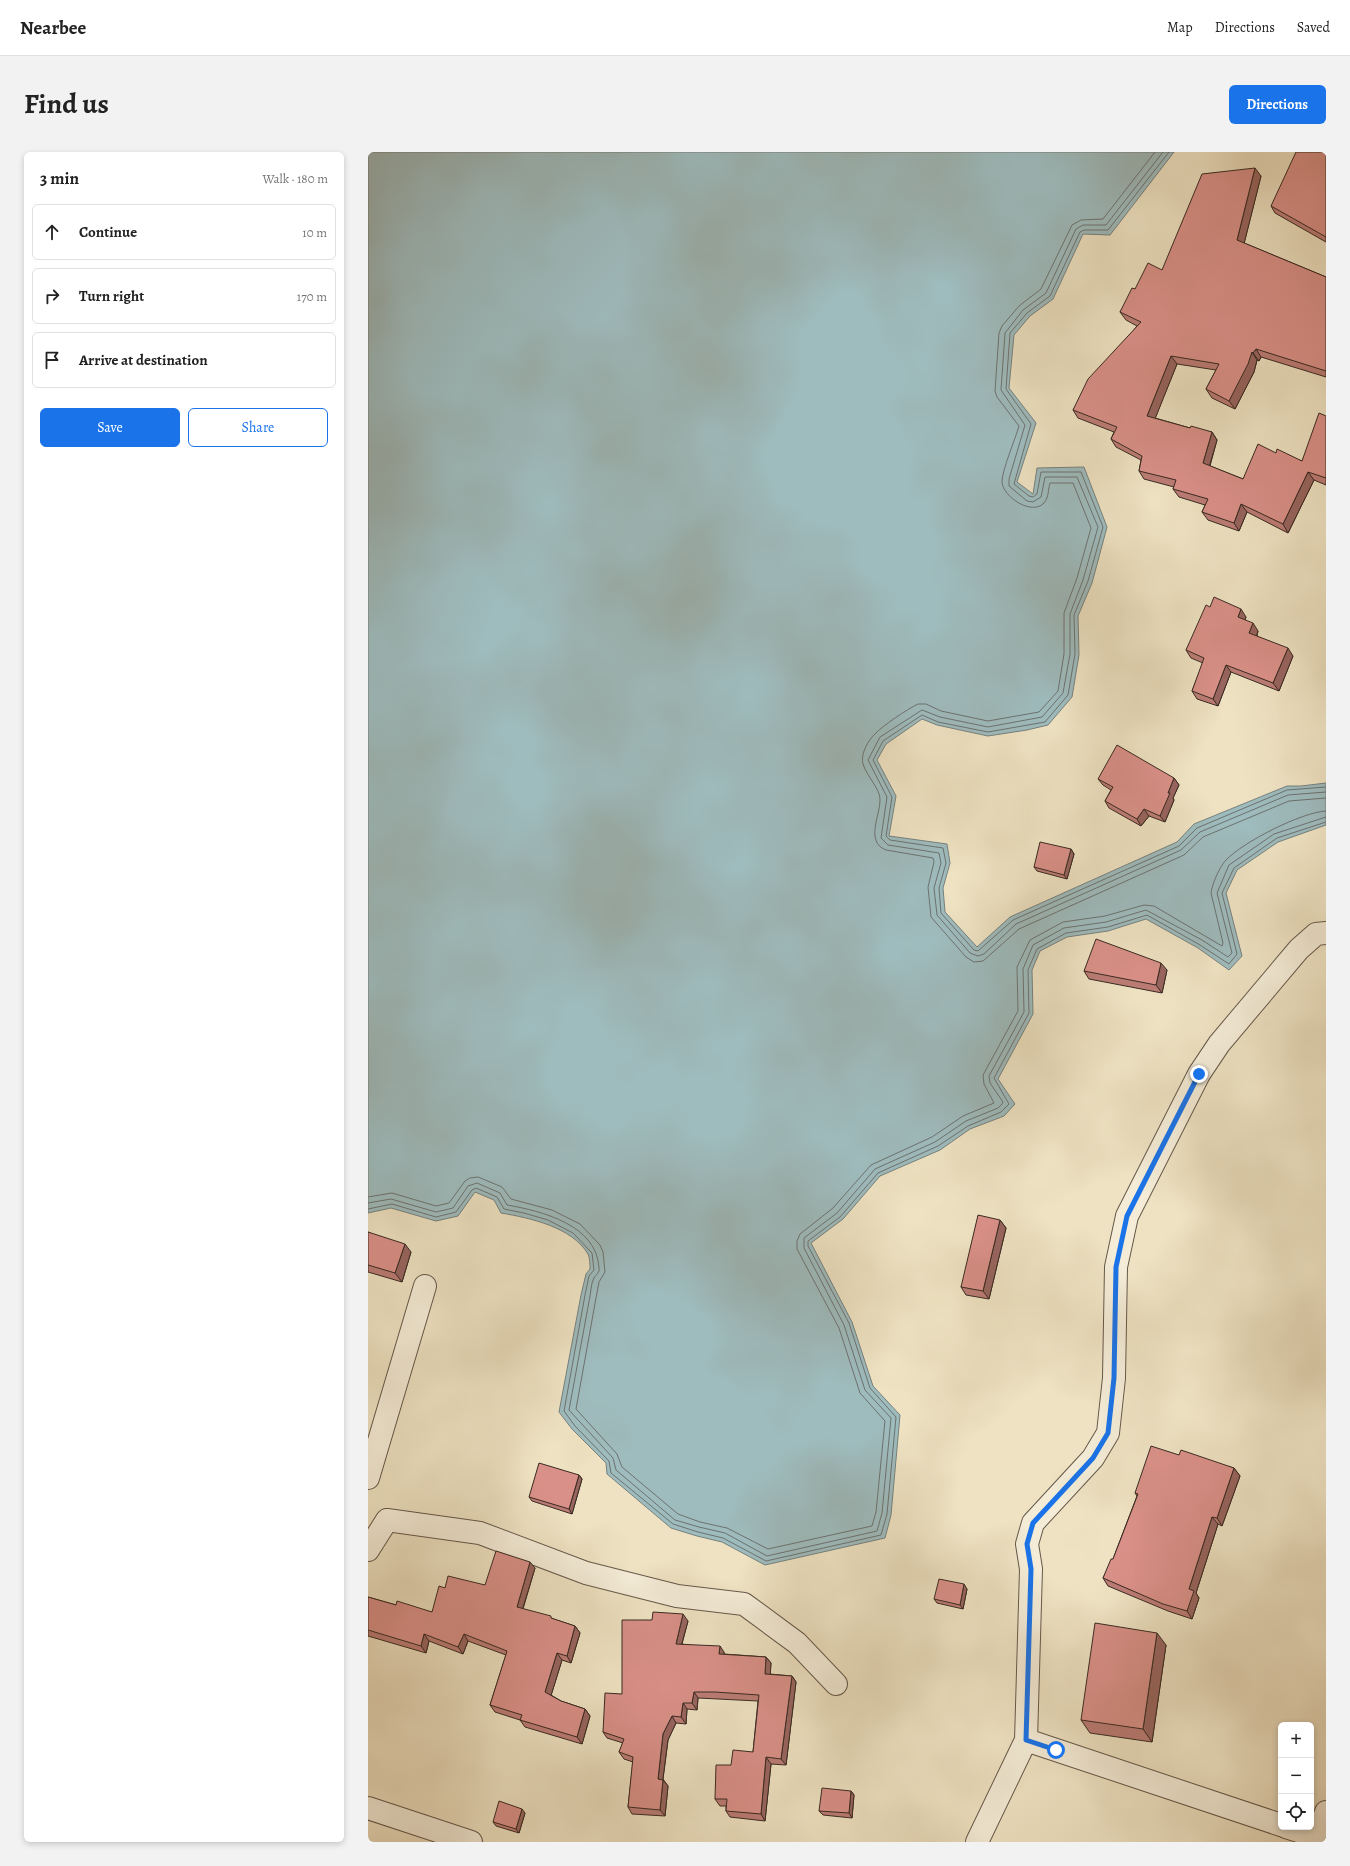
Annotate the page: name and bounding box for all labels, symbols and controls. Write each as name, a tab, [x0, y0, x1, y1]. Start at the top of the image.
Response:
text: Nearbee	[20, 15, 86, 41]
text: Map	[1167, 18, 1193, 37]
text: Directions	[1215, 18, 1275, 37]
text: Saved	[1297, 18, 1330, 37]
text: Find us	[24, 85, 109, 123]
button: Directions	[1229, 85, 1326, 124]
text: 3 min	[40, 167, 79, 190]
text: Walk · 180 m	[262, 170, 328, 187]
icon: ahead	[41, 221, 63, 243]
text: Continue	[79, 222, 137, 242]
text: 10 m	[302, 224, 327, 241]
icon: right	[41, 285, 63, 307]
text: Turn right	[79, 286, 144, 306]
text: 170 m	[297, 288, 327, 305]
icon: arrive	[41, 349, 63, 371]
text: Arrive at destination	[79, 350, 208, 370]
button: Save	[40, 408, 180, 447]
button: Share	[188, 408, 328, 447]
route end	[1190, 1065, 1208, 1083]
map controls	[1278, 1722, 1314, 1830]
button: +	[1278, 1722, 1314, 1758]
route start	[1047, 1741, 1065, 1759]
button: −	[1278, 1758, 1314, 1794]
button: locate	[1278, 1794, 1314, 1830]

